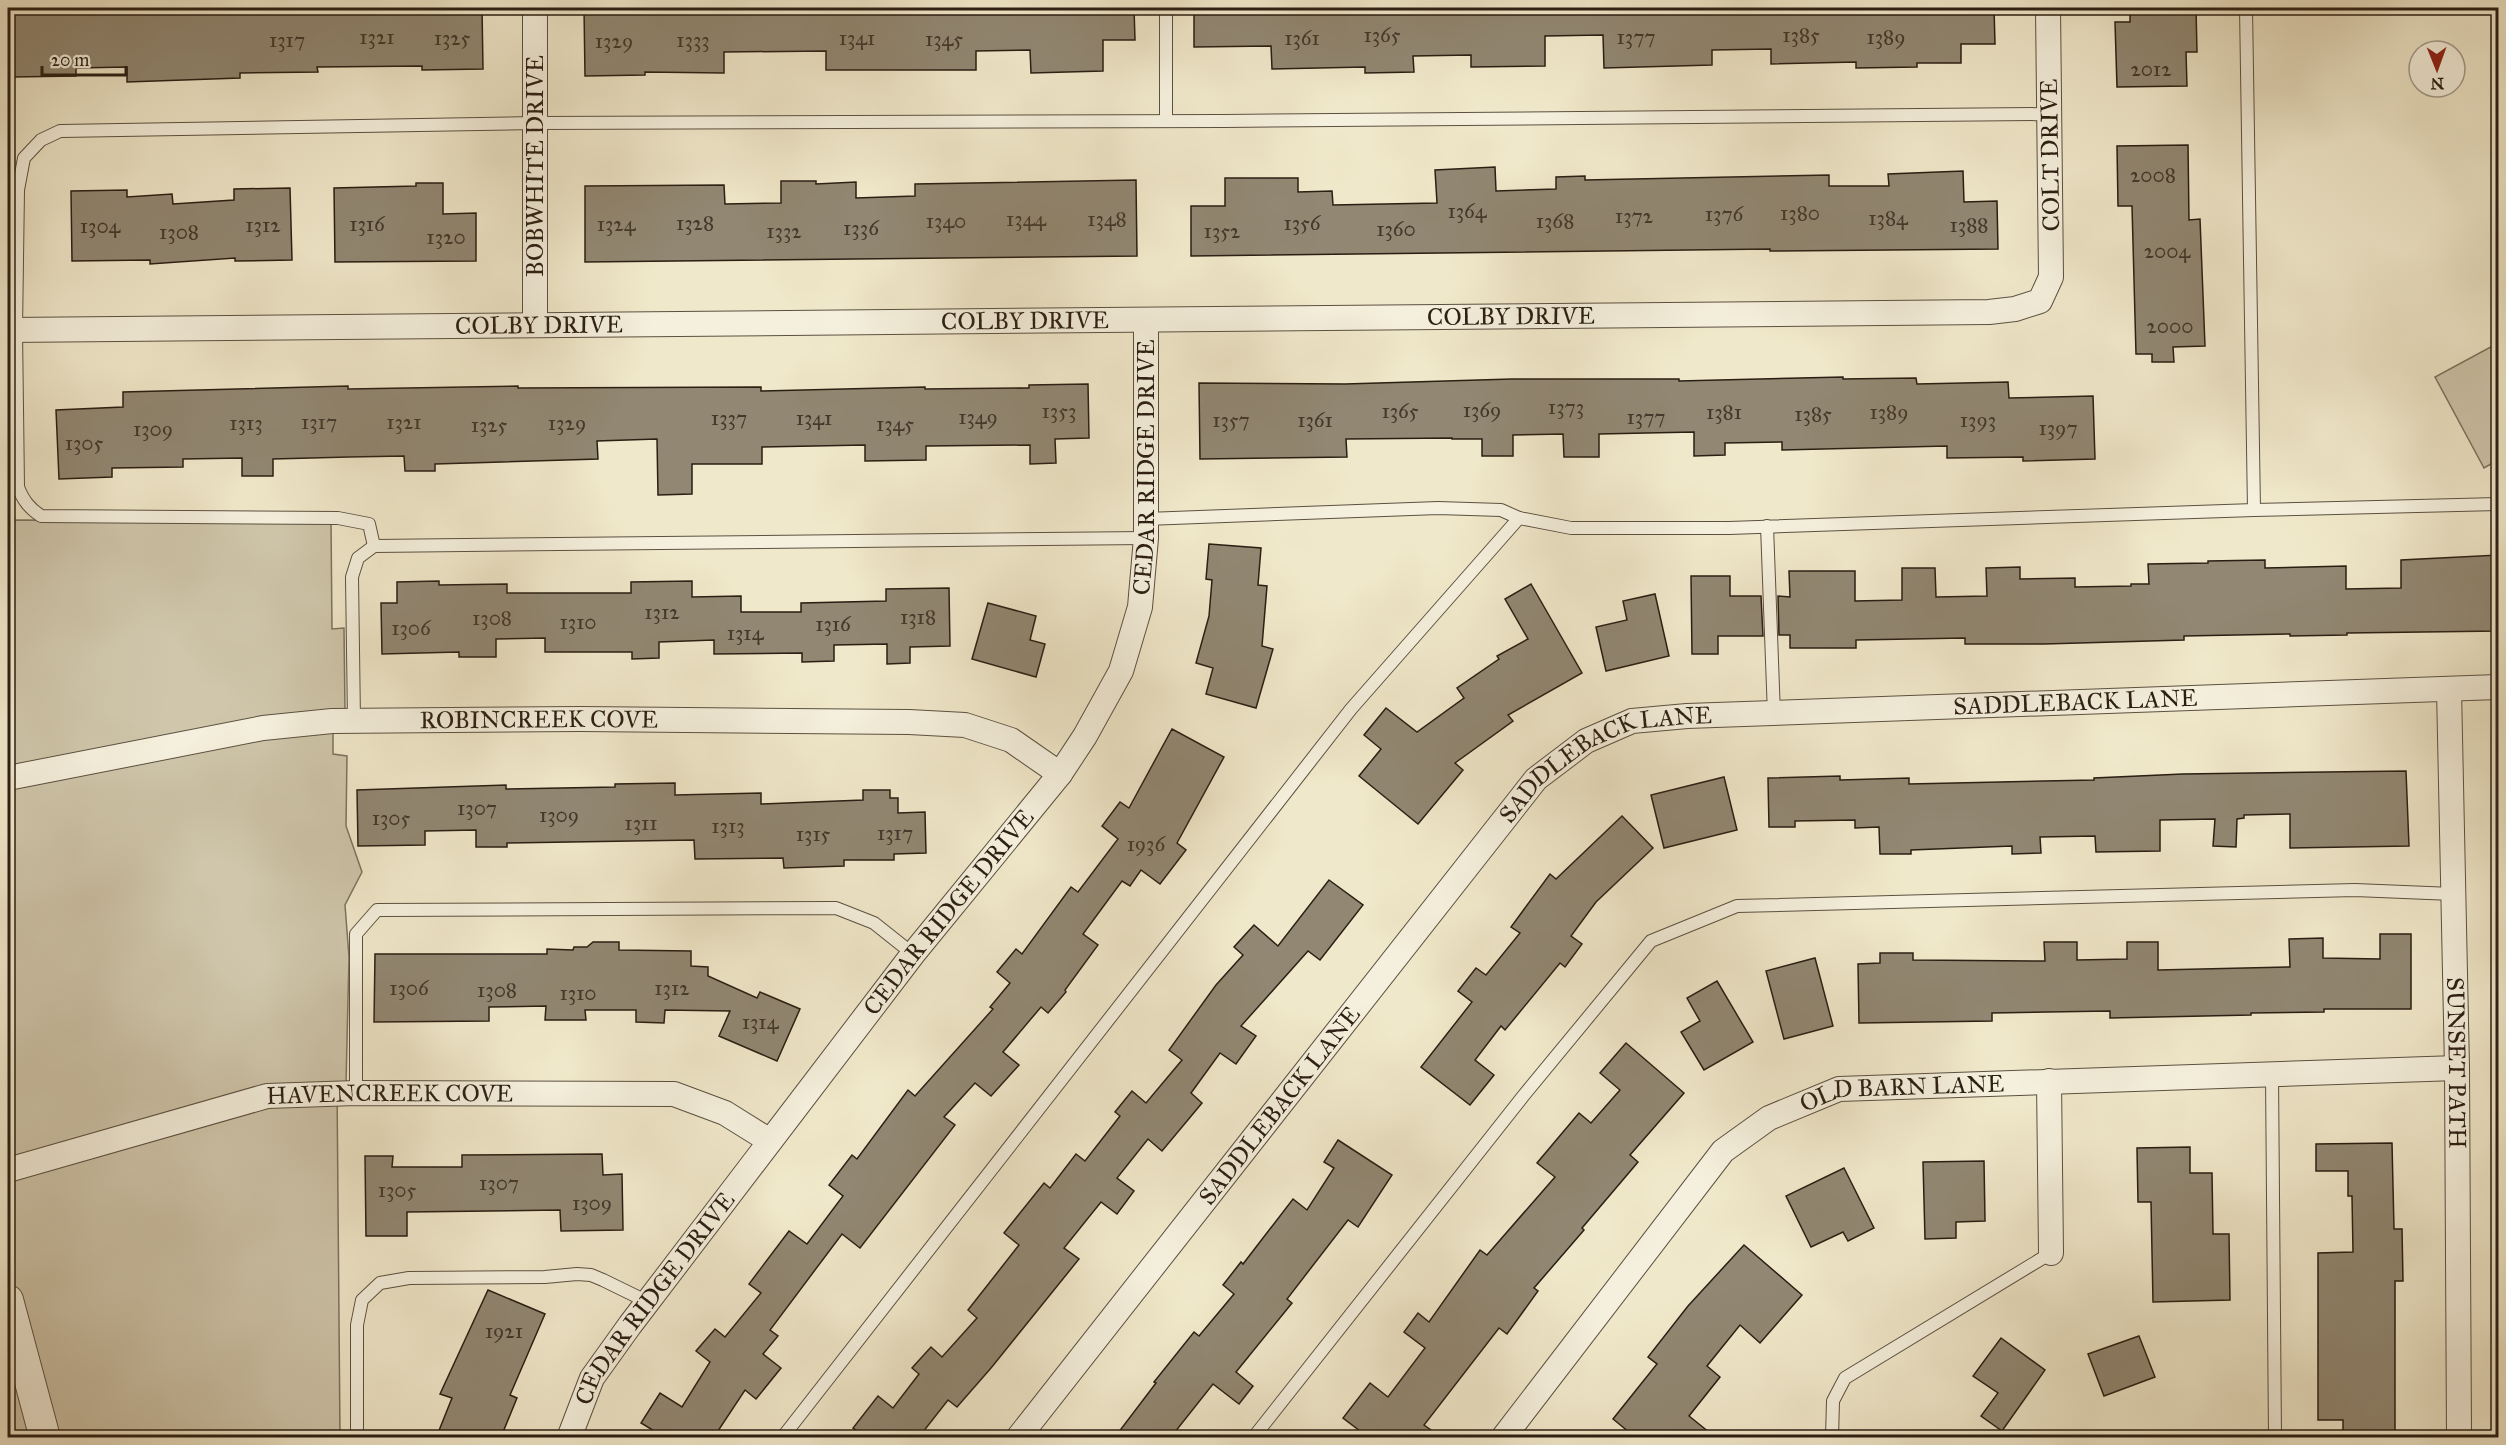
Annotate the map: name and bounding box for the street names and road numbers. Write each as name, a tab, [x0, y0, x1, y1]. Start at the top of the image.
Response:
street label: BOBWHITE DRIVE	[520, 55, 550, 277]
street label: COLT DRIVE	[2034, 78, 2066, 232]
street label: COLBY DRIVE	[1427, 301, 1595, 332]
street label: COLBY DRIVE	[941, 305, 1109, 337]
street label: COLBY DRIVE	[455, 309, 623, 341]
street label: CEDAR RIDGE DRIVE	[1126, 339, 1161, 596]
street label: SADDLEBACK LANE	[1953, 683, 2198, 721]
street label: SADDLEBACK LANE	[1492, 700, 1712, 829]
street label: ROBINCREEK COVE	[419, 704, 658, 735]
street label: CEDAR RIDGE DRIVE	[857, 803, 1040, 1021]
street label: SUNSET PATH	[2440, 977, 2472, 1149]
street label: SADDLEBACK LANE	[1192, 1000, 1367, 1211]
street label: OLD BARN LANE	[1795, 1068, 2005, 1119]
street label: HAVENCREEK COVE	[266, 1078, 513, 1111]
street label: CEDAR RIDGE DRIVE	[568, 1186, 741, 1409]

